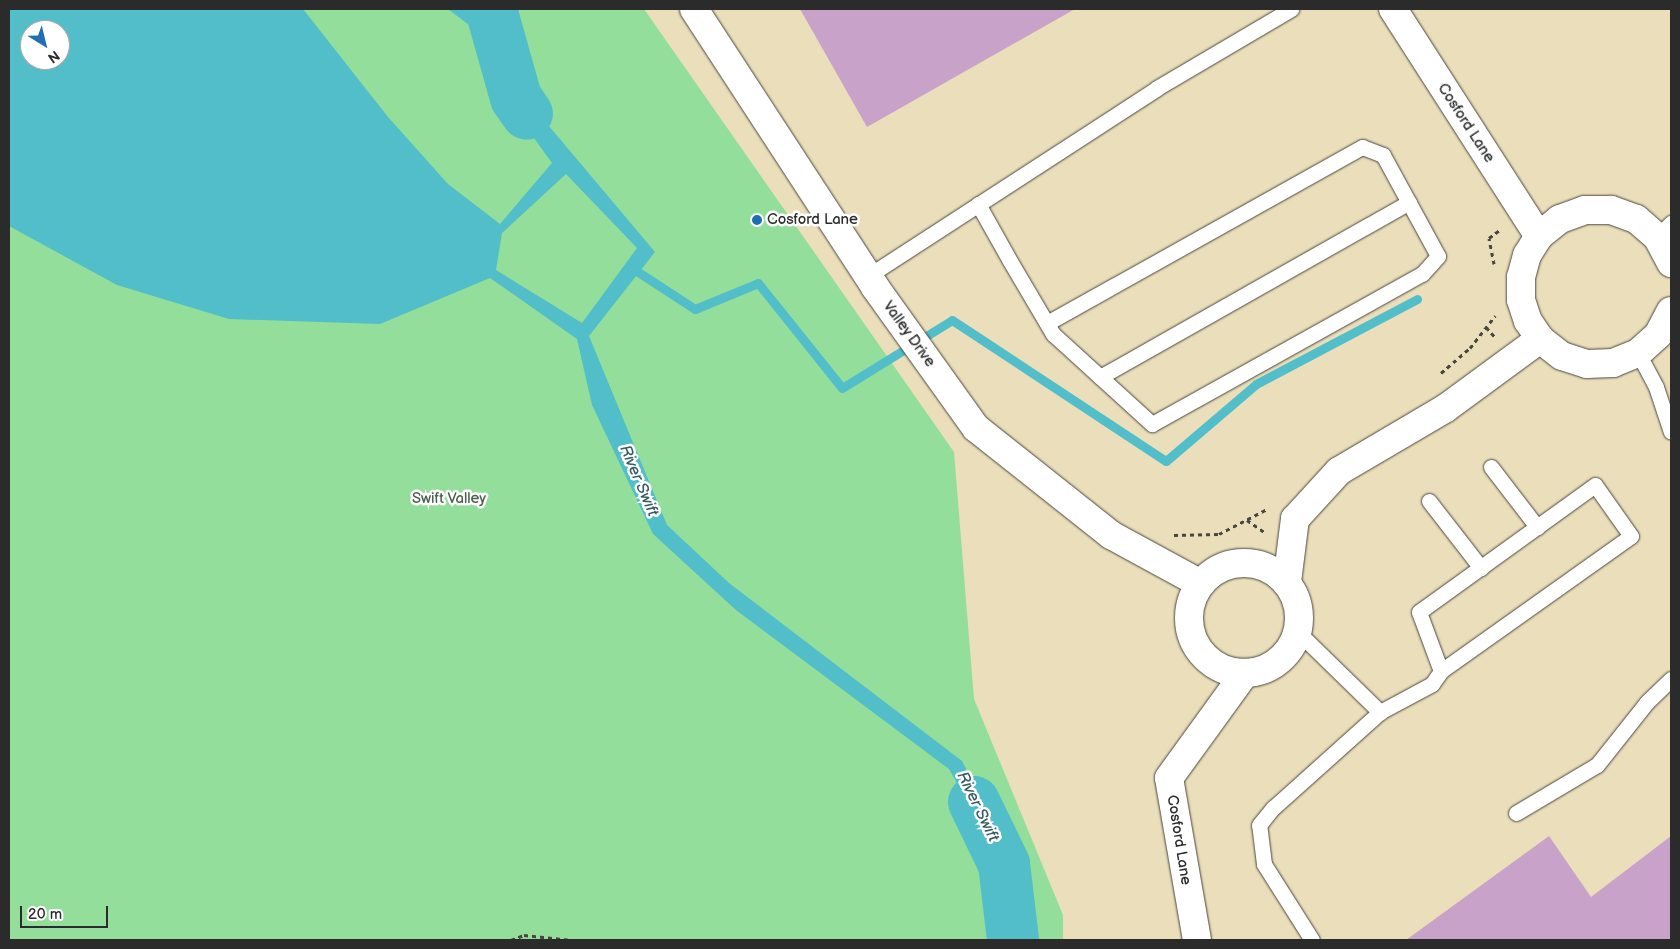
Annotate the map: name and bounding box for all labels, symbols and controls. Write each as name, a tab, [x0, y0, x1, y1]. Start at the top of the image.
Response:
north arrow	[20, 20, 70, 70]
text: N	[44, 47, 63, 67]
street label: Cosford Lane	[1434, 80, 1498, 166]
place label: Cosford Lane	[767, 211, 858, 229]
marker: Cosford Lane	[751, 214, 763, 226]
street label: Valley Drive	[879, 297, 939, 371]
water label: River Swift	[614, 442, 662, 520]
park label: Swift Valley	[412, 490, 486, 508]
water label: River Swift	[952, 769, 1002, 845]
street label: Cosford Lane	[1163, 794, 1195, 886]
scale bar	[22, 896, 110, 928]
text: 20 m	[28, 905, 62, 924]

